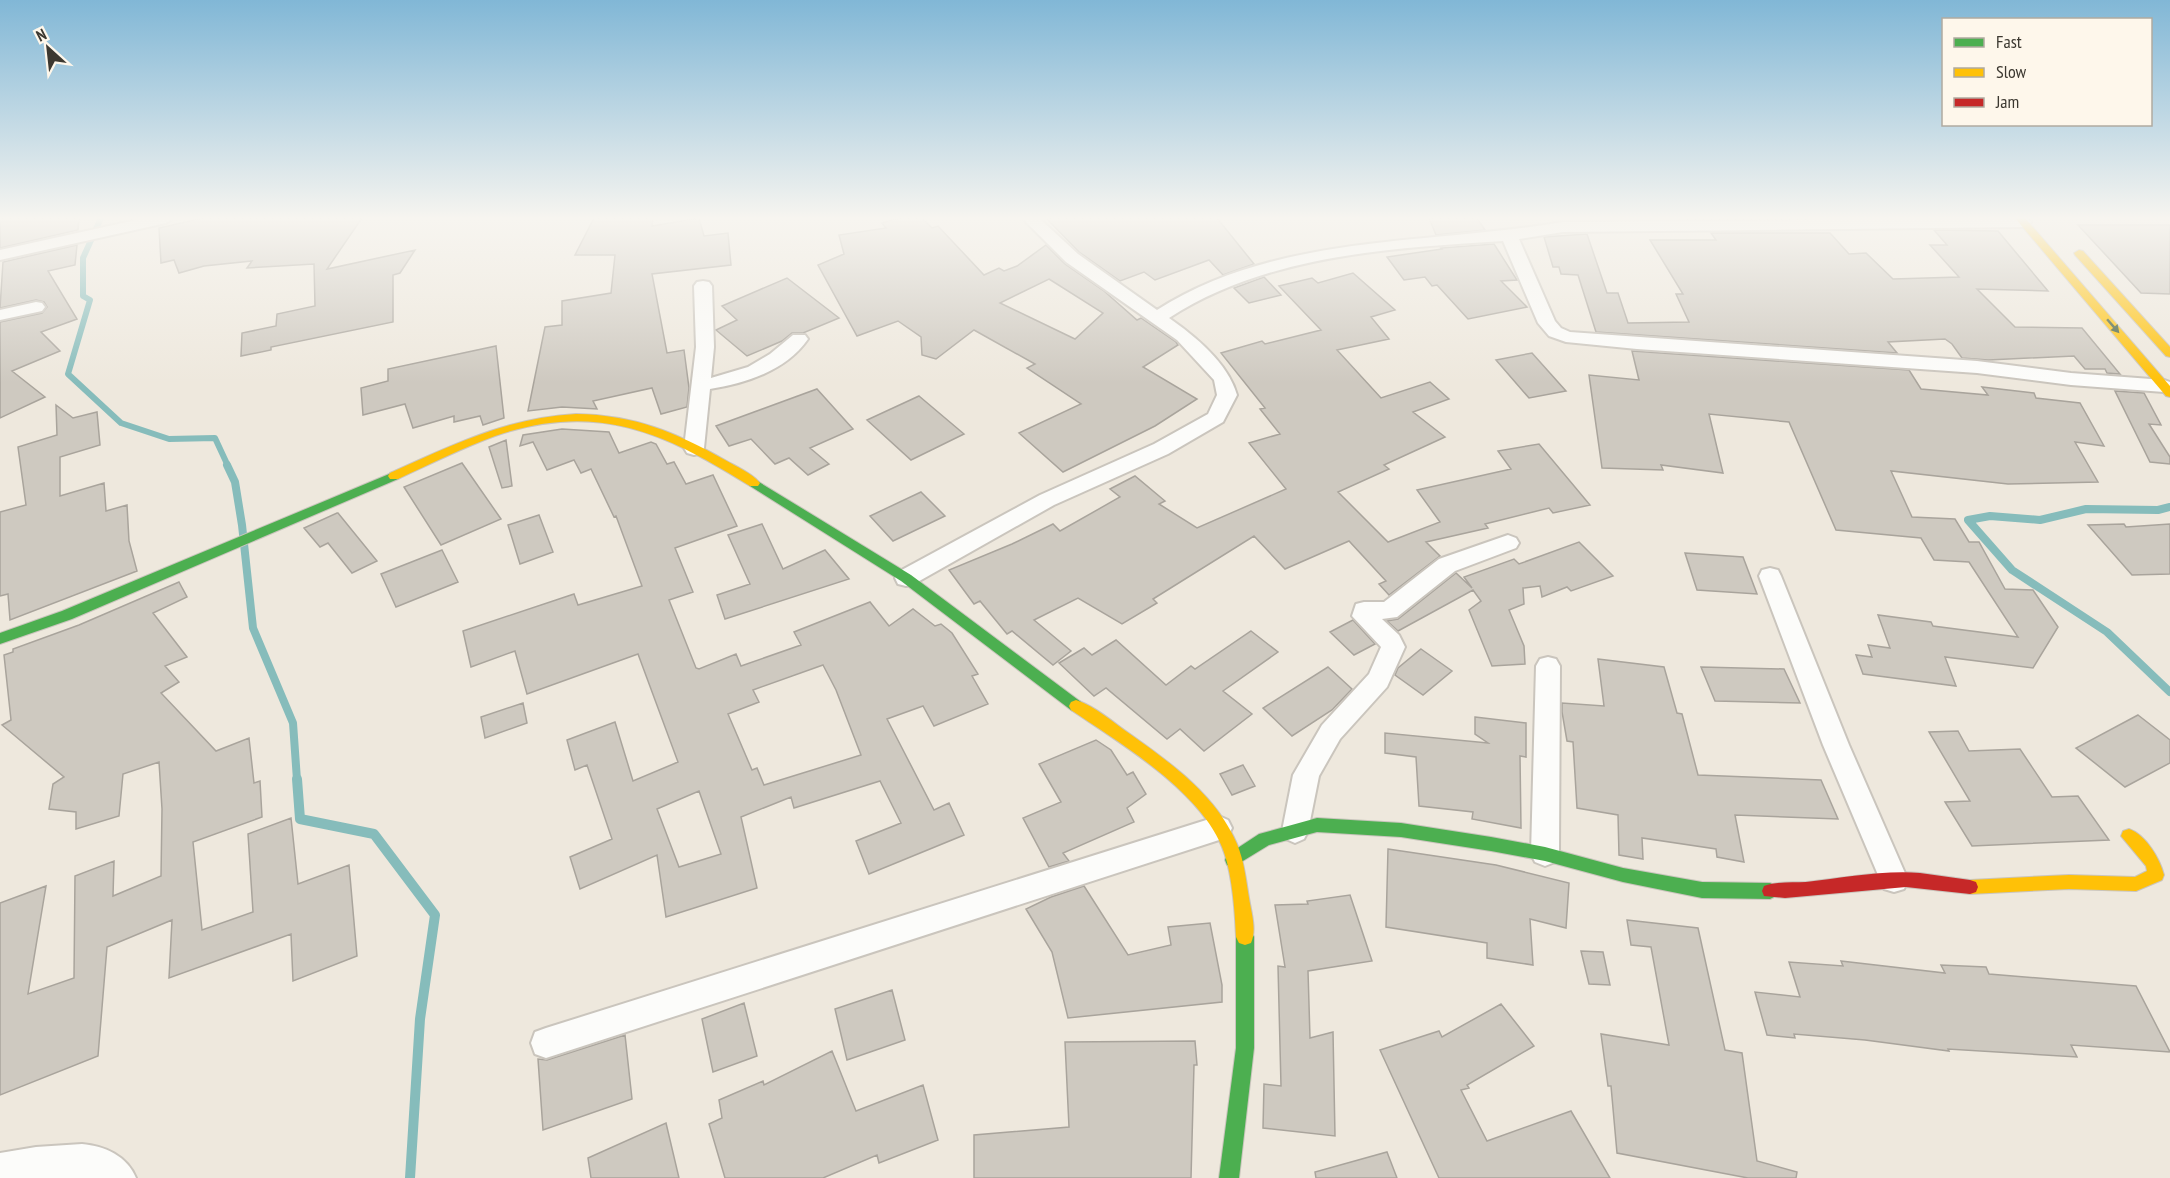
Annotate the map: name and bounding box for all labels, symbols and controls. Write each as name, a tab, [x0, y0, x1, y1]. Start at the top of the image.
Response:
north arrow	[18, 18, 78, 78]
legend	[1942, 18, 2152, 126]
text: N	[33, 24, 50, 46]
text: Fast	[1996, 30, 2022, 53]
text: Slow	[1996, 60, 2027, 83]
text: Jam	[1995, 90, 2019, 113]
one-way arrow	[2106, 318, 2119, 333]

